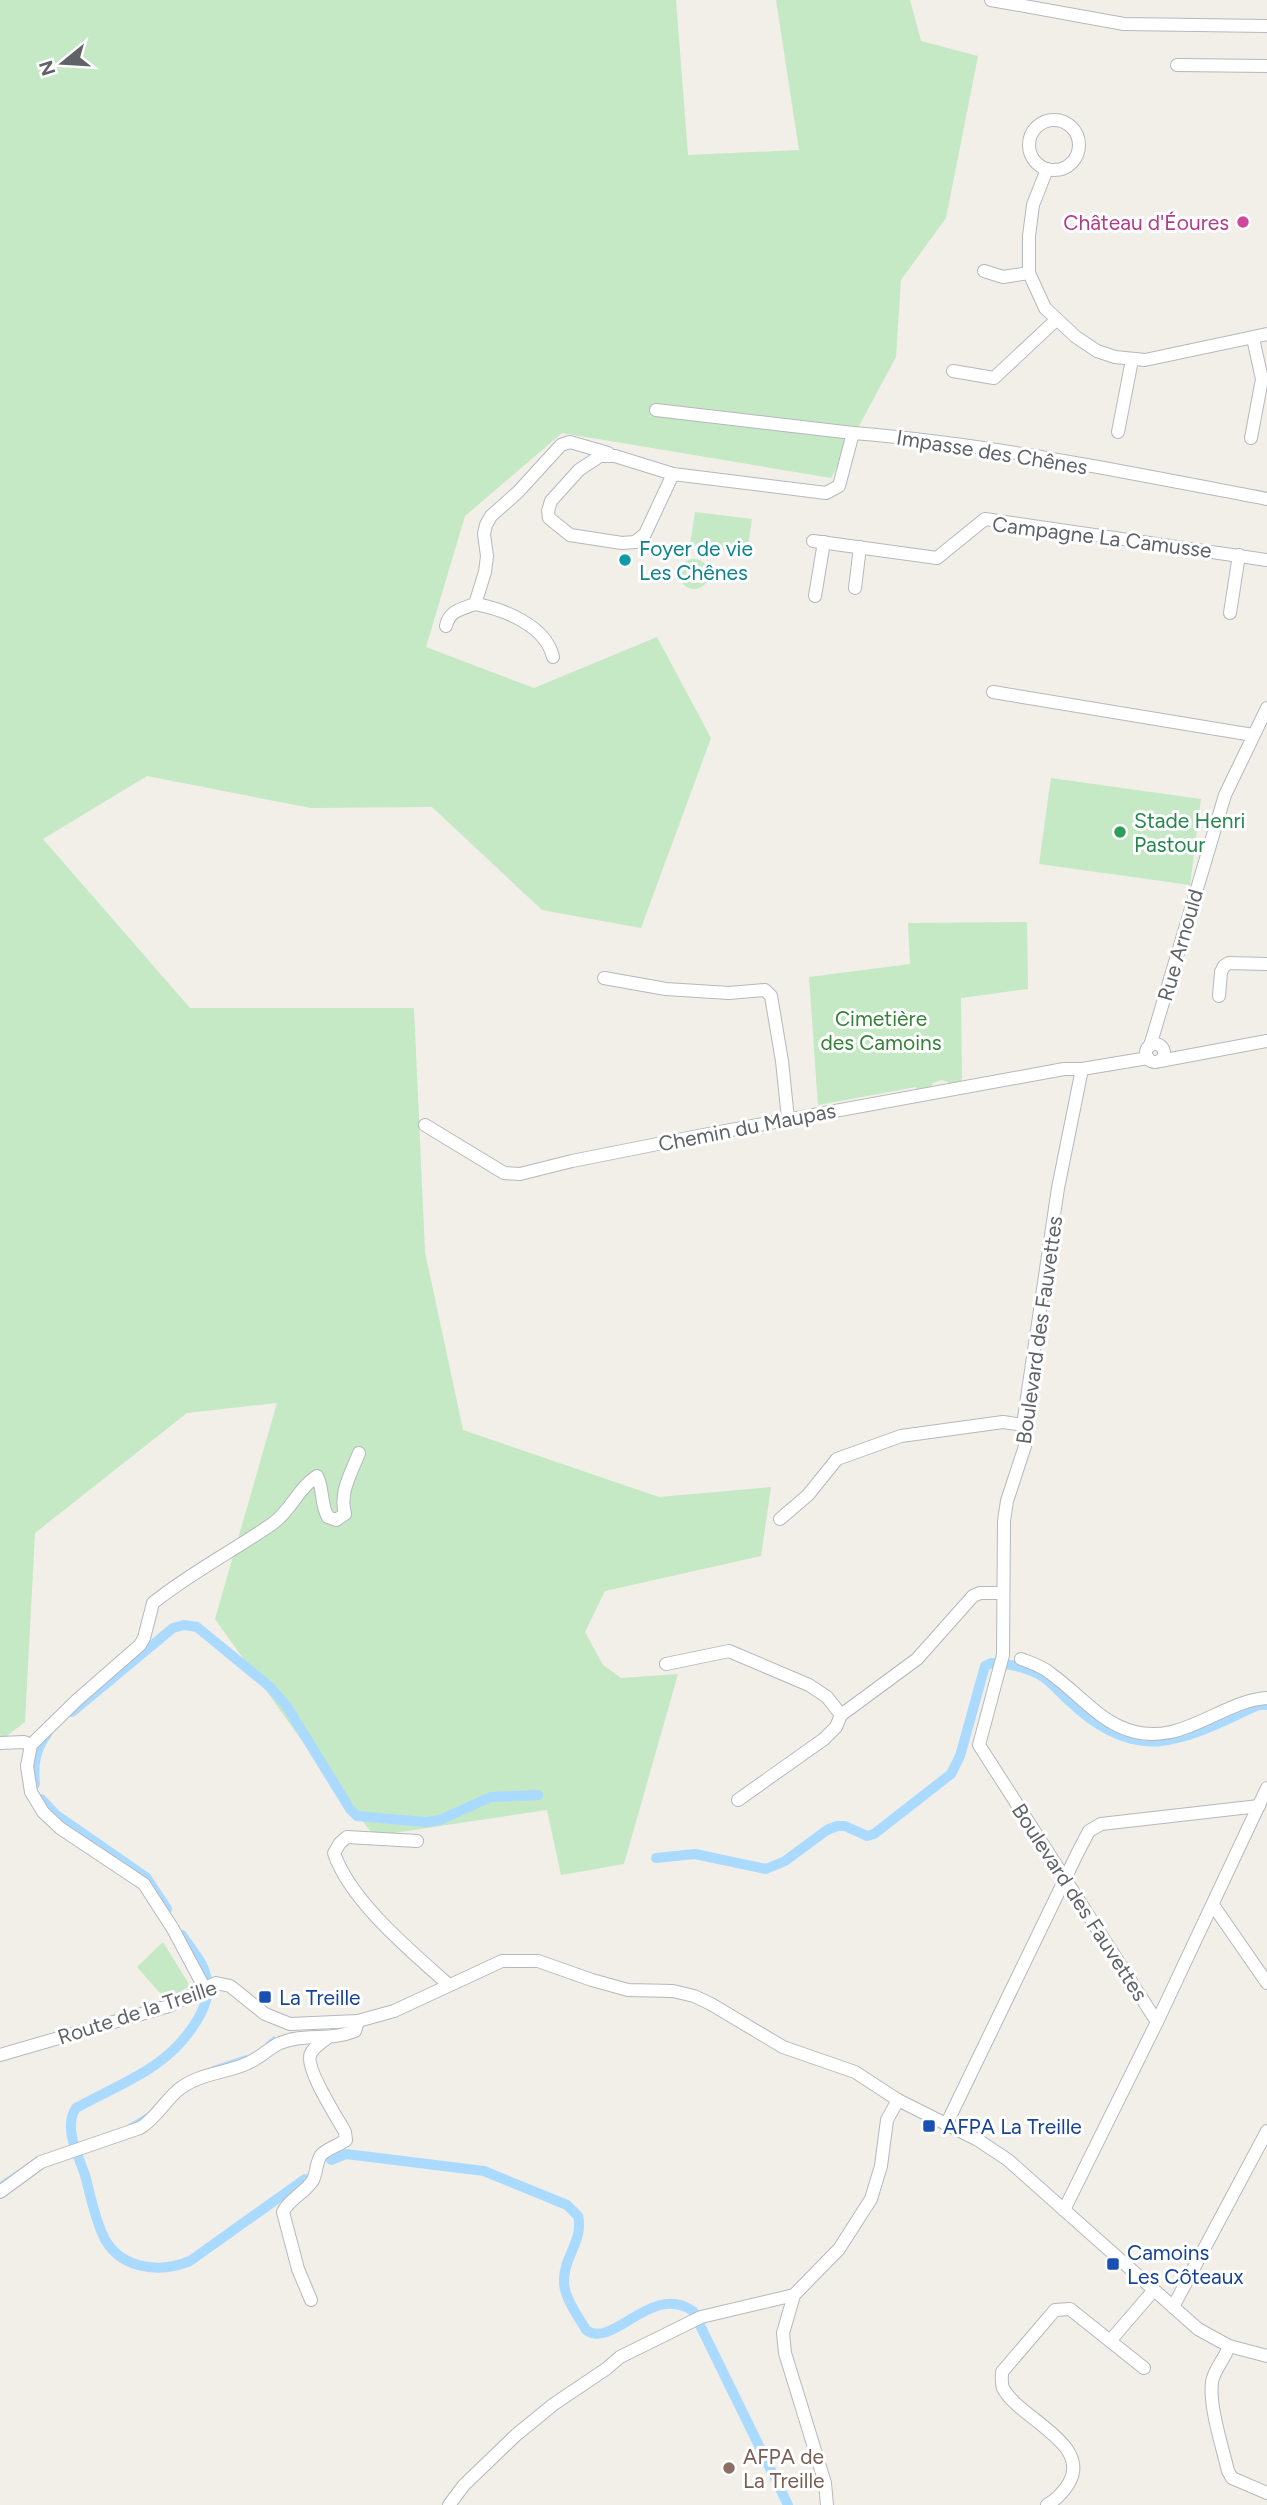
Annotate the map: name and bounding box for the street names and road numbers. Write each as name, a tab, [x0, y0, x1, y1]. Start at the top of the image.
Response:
street label: Impasse des Chênes	[895, 425, 1089, 479]
street label: Campagne La Camusse	[991, 511, 1213, 563]
street label: Rue Arnould	[1152, 886, 1208, 1004]
street label: Chemin du Maupas	[656, 1098, 838, 1156]
street label: Boulevard des Fauvettes	[1011, 1214, 1067, 1446]
street label: Boulevard des Fauvettes	[1007, 1799, 1153, 2005]
street label: Route de la Treille	[54, 1974, 220, 2050]

